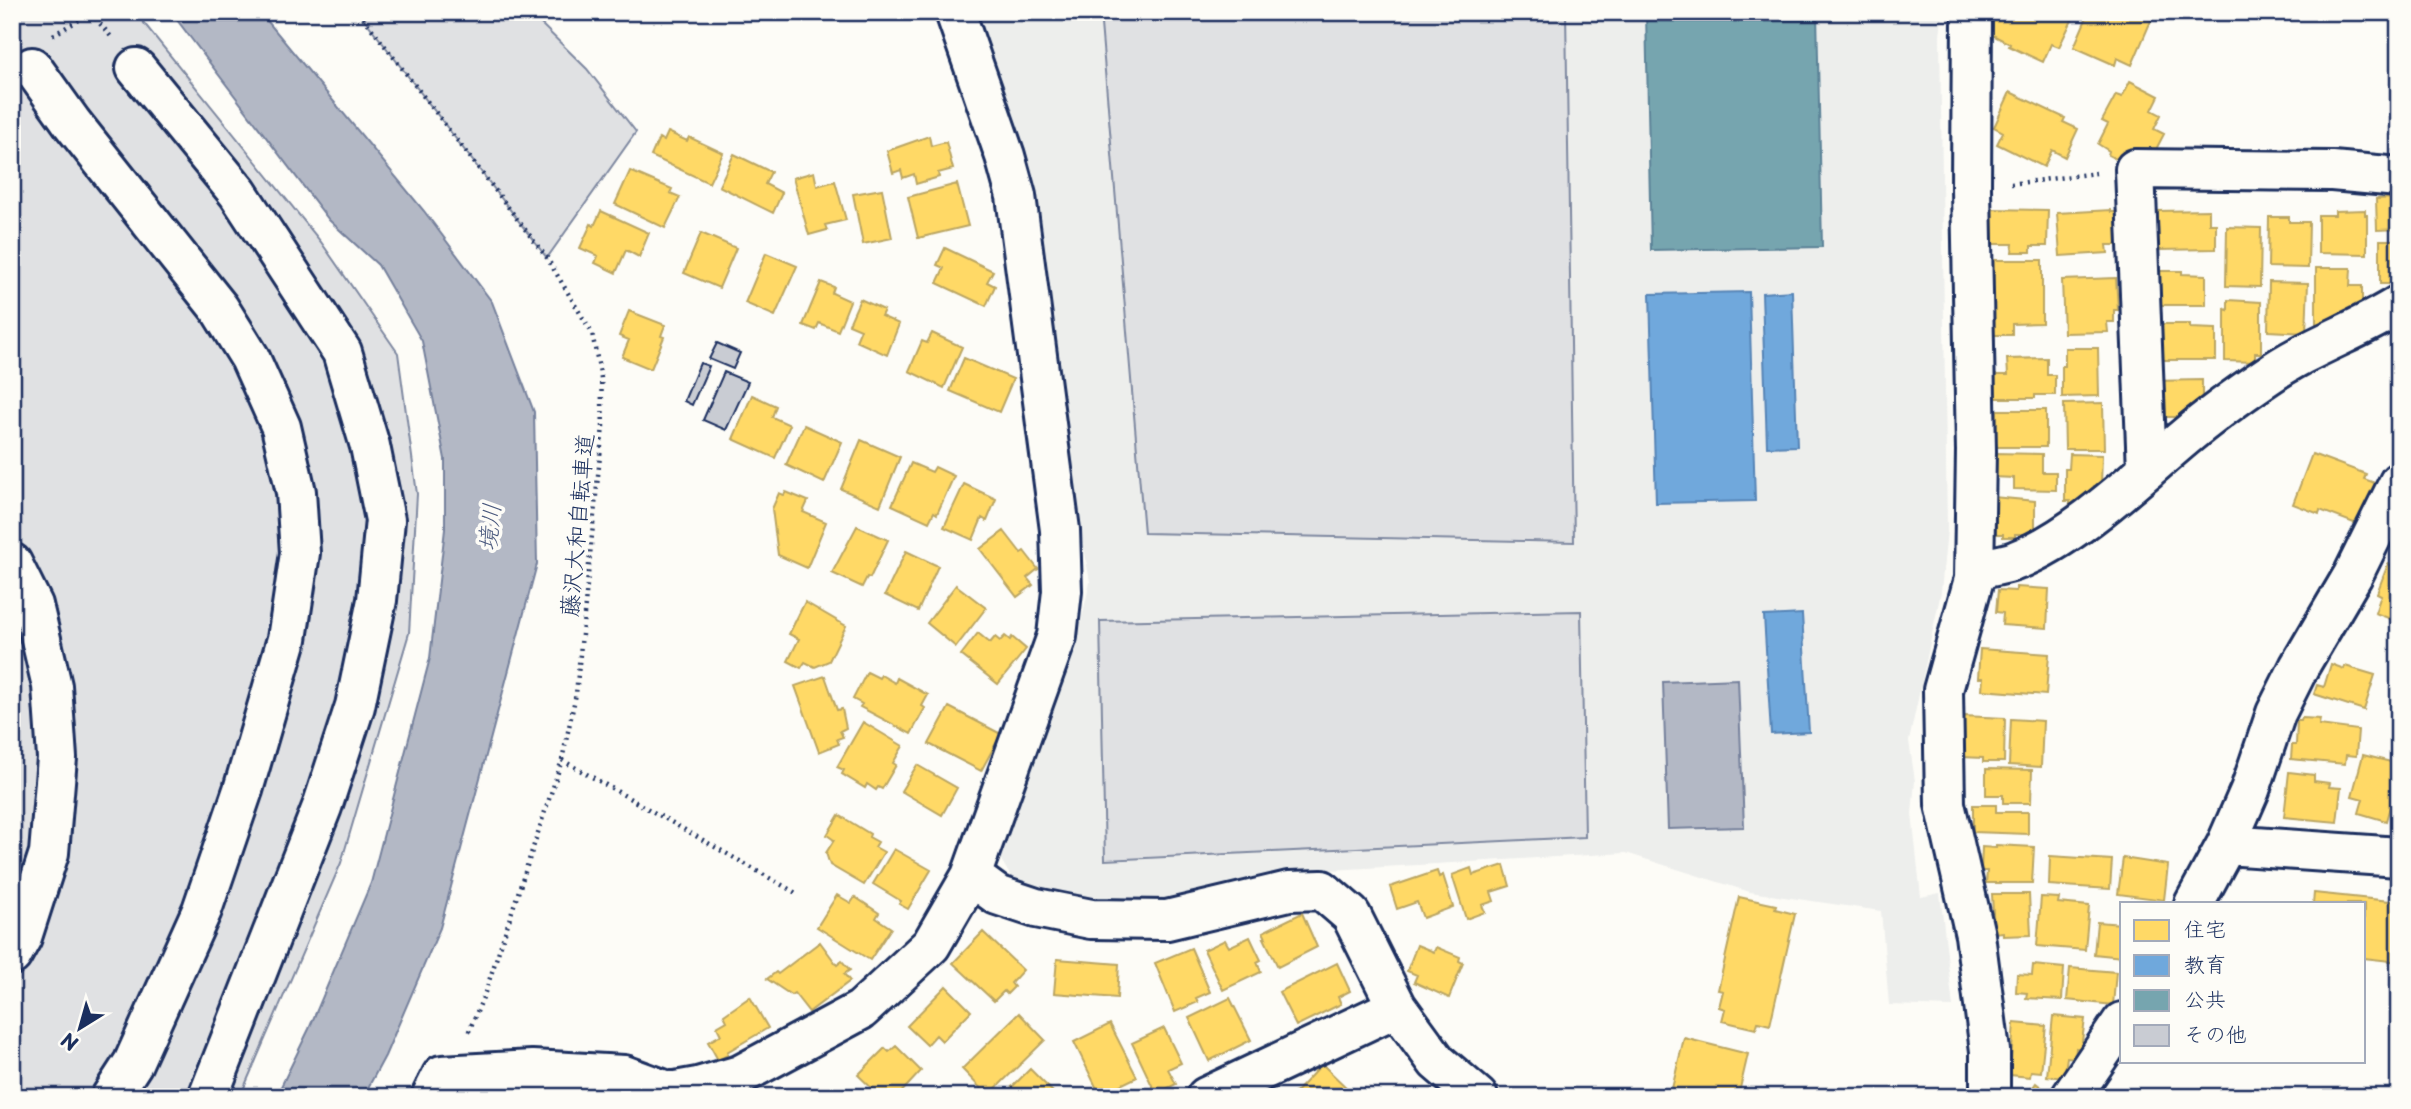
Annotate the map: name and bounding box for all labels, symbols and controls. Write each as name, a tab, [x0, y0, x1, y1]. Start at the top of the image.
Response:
street label: 藤沢大和自転車道	[551, 432, 601, 618]
water label: 境川	[468, 501, 508, 553]
legend	[2120, 902, 2366, 1064]
text: 住宅	[2184, 912, 2226, 944]
text: 教育	[2184, 947, 2226, 979]
text: 公共	[2184, 982, 2226, 1014]
north arrow	[46, 993, 116, 1064]
text: その他	[2184, 1017, 2247, 1049]
text: N	[55, 1027, 84, 1058]

